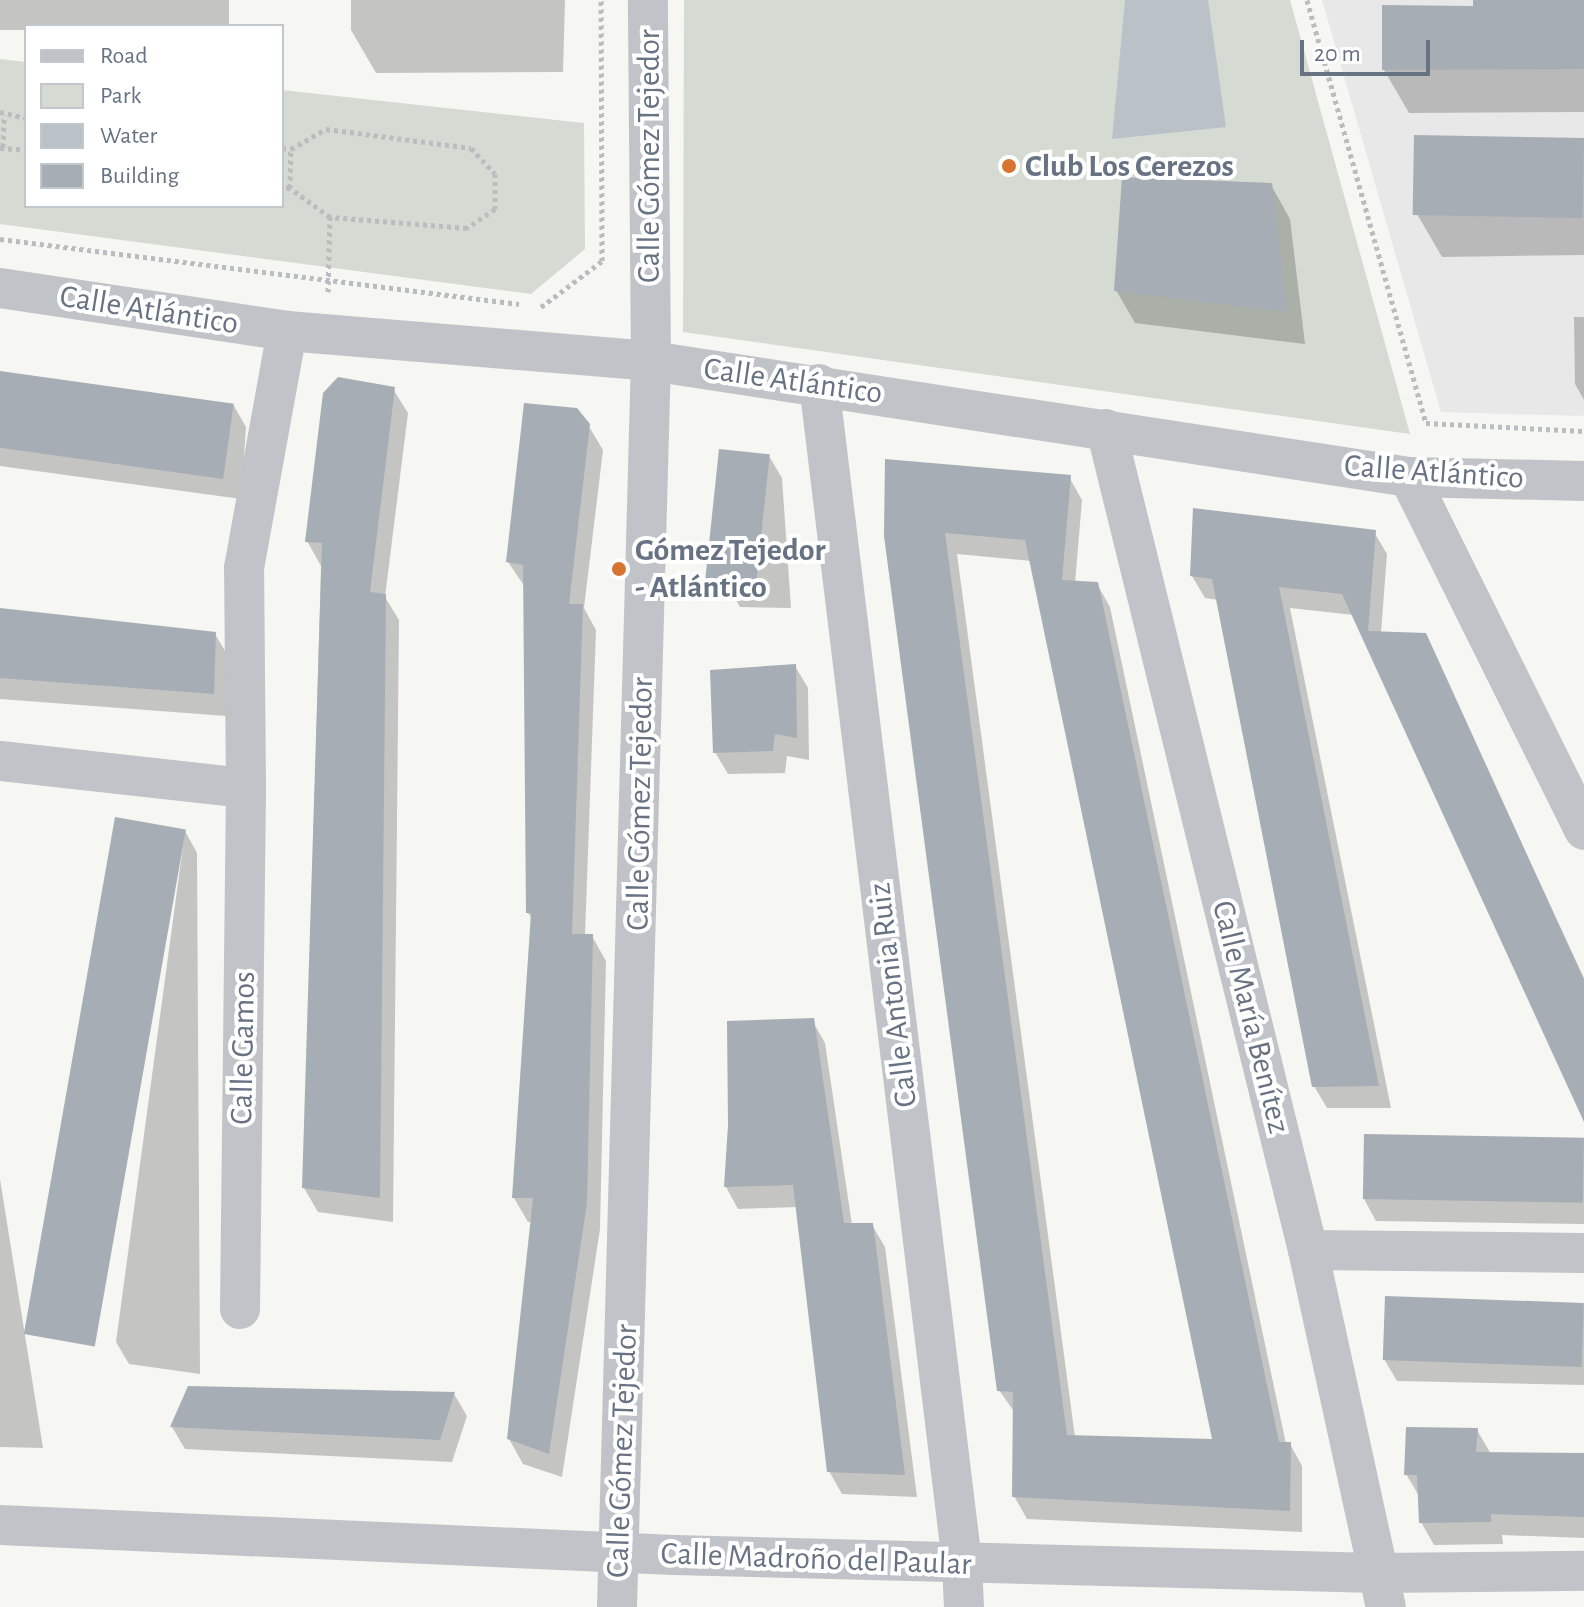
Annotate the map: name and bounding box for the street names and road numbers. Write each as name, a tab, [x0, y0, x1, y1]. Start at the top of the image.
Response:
street label: Calle Gómez Tejedor	[630, 29, 668, 283]
street label: Calle Atlántico	[57, 277, 241, 343]
street label: Calle Atlántico	[701, 349, 885, 413]
street label: Calle Atlántico	[1343, 447, 1525, 497]
street label: Calle Gómez Tejedor	[619, 677, 661, 931]
street label: Calle Antonia Ruiz	[860, 881, 926, 1109]
street label: Calle María Benítez	[1204, 897, 1298, 1137]
street label: Calle Gamos	[222, 971, 264, 1125]
street label: Calle Gómez Tejedor	[598, 1323, 646, 1579]
street label: Calle Madroño del Paular	[660, 1534, 972, 1584]

